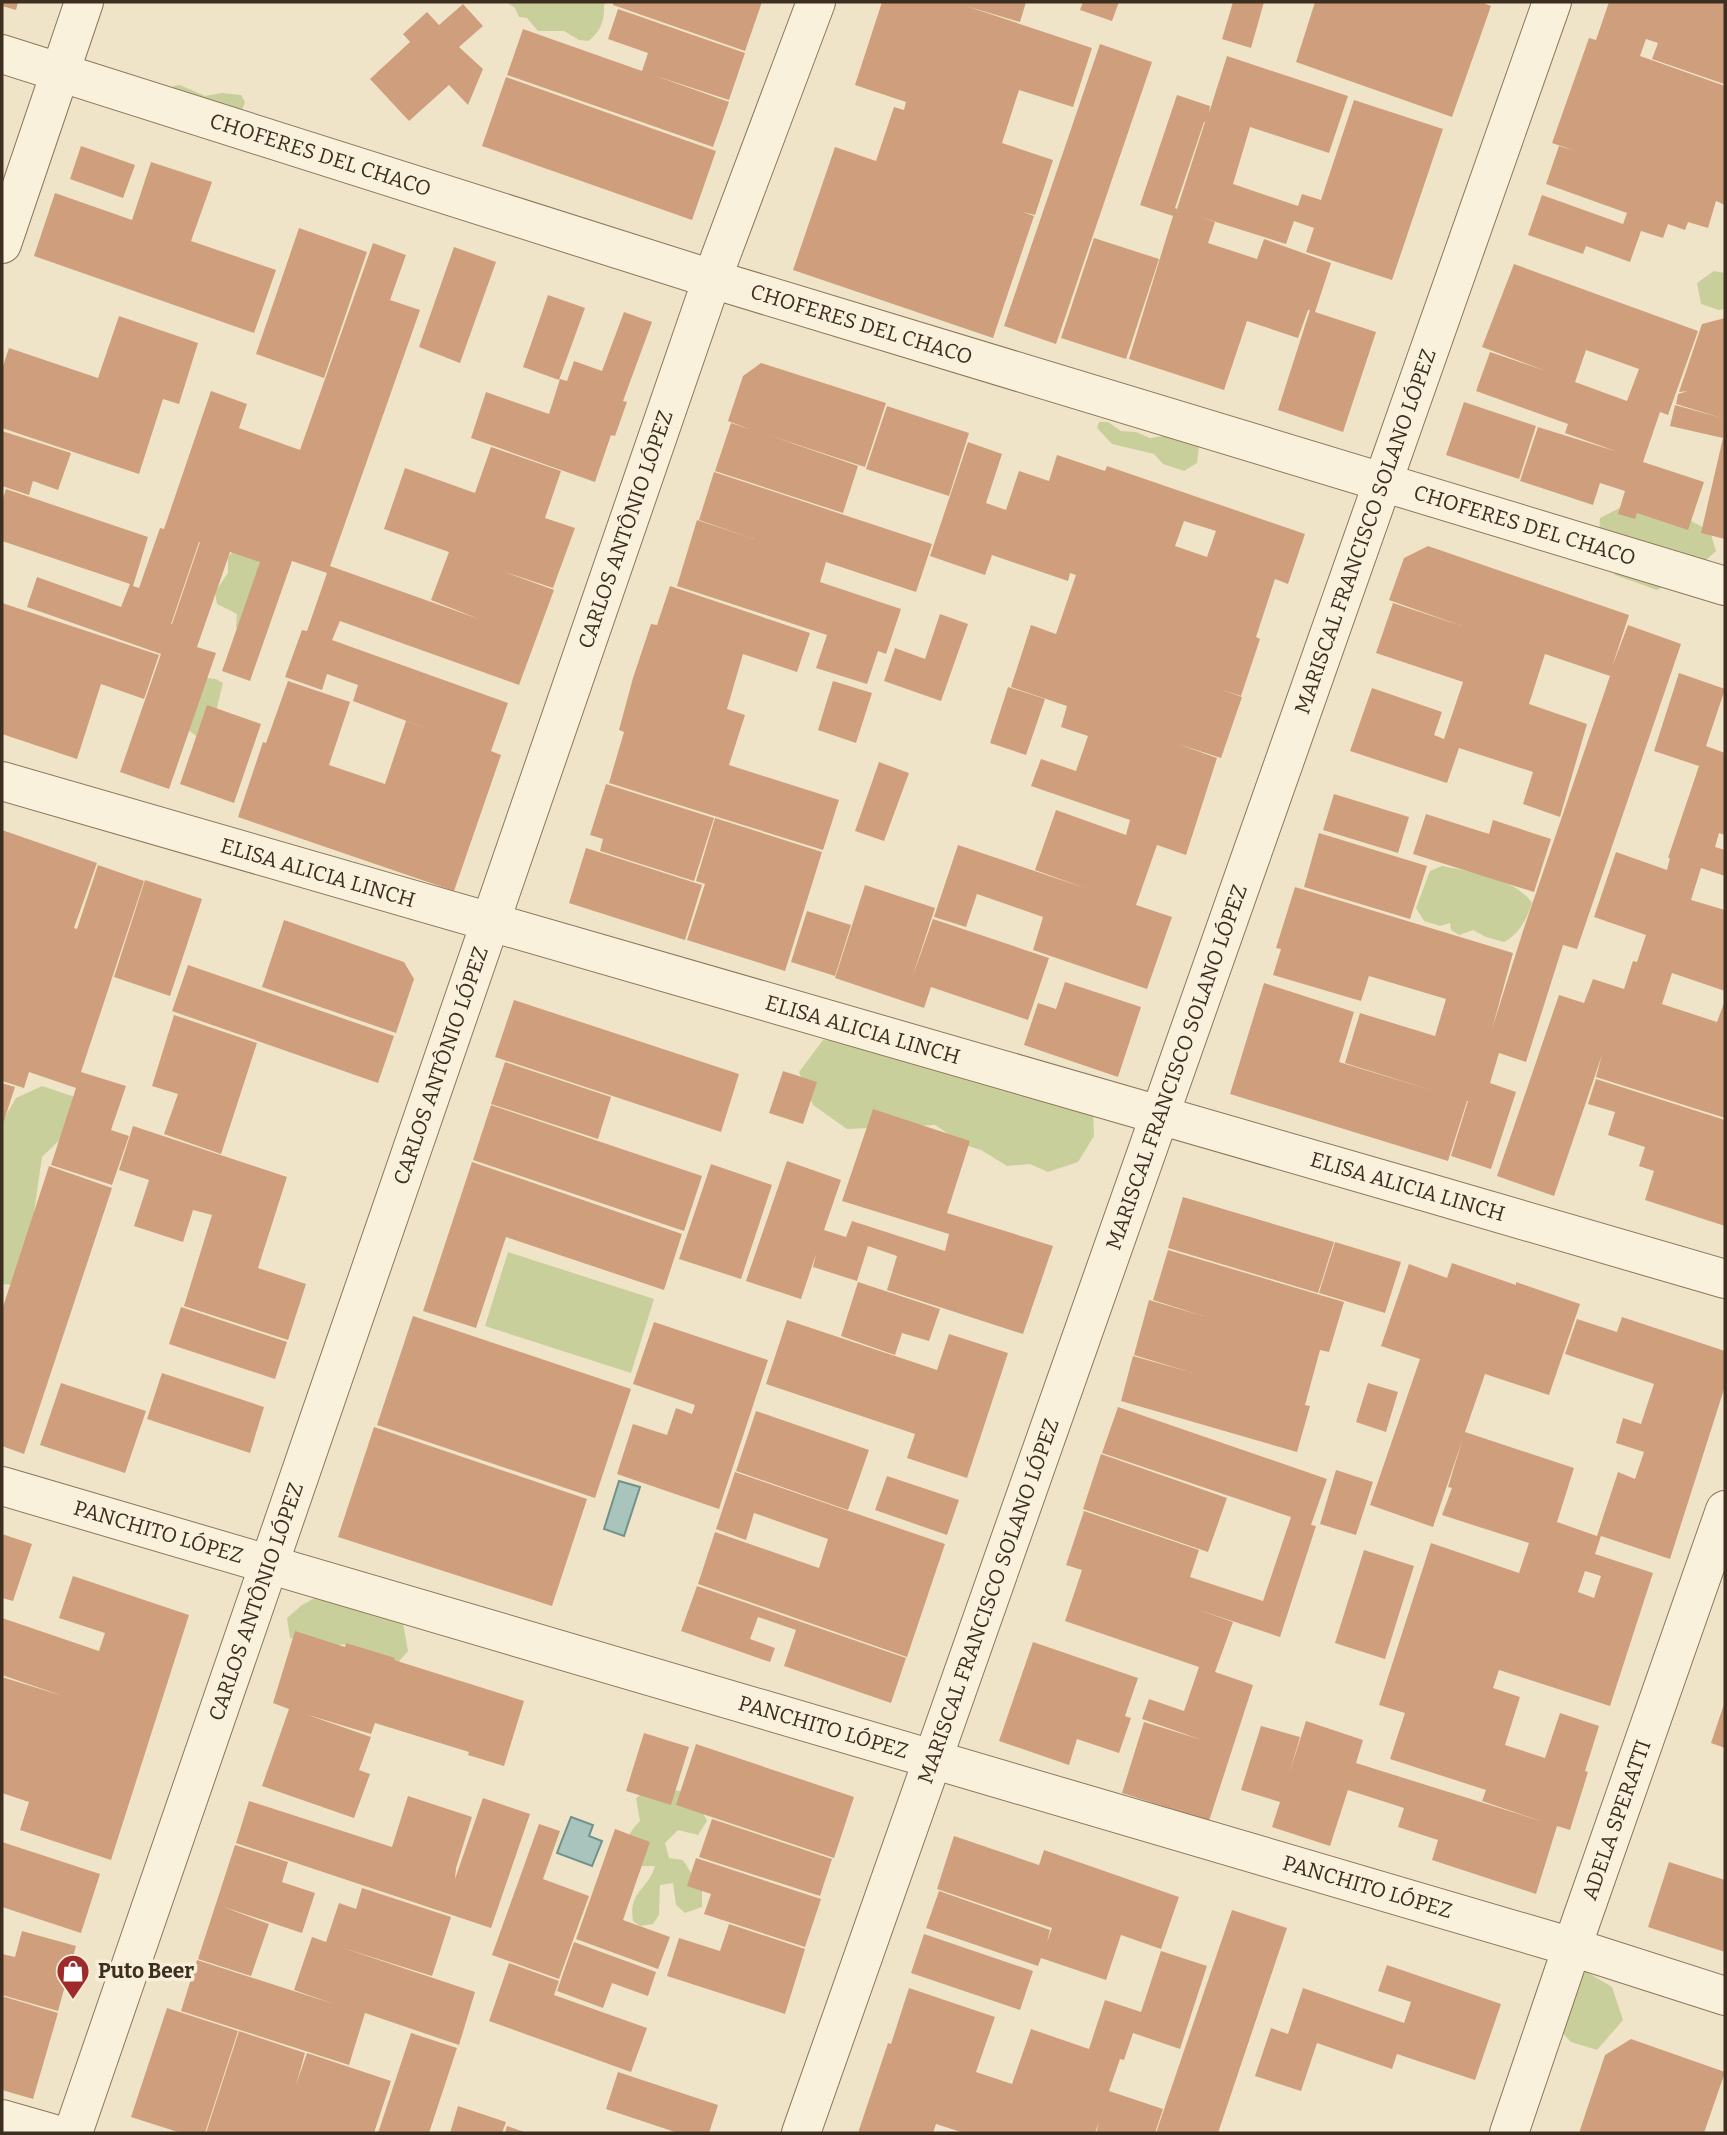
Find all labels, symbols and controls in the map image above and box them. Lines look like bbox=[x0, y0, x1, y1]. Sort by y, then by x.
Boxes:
street label: CHOFERES DEL CHACO bbox=[207, 108, 434, 202]
street label: CHOFERES DEL CHACO bbox=[747, 278, 976, 370]
street label: MARISCAL FRANCISCO SOLANO LÓPEZ bbox=[1289, 345, 1442, 718]
street label: CARLOS ANTÔNIO LÓPEZ bbox=[573, 407, 679, 652]
street label: CHOFERES DEL CHACO bbox=[1411, 479, 1639, 571]
street label: ELISA ALICIA LINCH bbox=[218, 832, 418, 913]
street label: MARISCAL FRANCISCO SOLANO LÓPEZ bbox=[1100, 881, 1253, 1253]
street label: CARLOS ANTÔNIO LÓPEZ bbox=[388, 943, 494, 1188]
street label: ELISA ALICIA LINCH bbox=[762, 990, 963, 1070]
street label: ELISA ALICIA LINCH bbox=[1307, 1146, 1508, 1227]
street label: MARISCAL FRANCISCO SOLANO LÓPEZ bbox=[912, 1415, 1065, 1787]
street label: CARLOS ANTÔNIO LÓPEZ bbox=[203, 1479, 309, 1724]
street label: PANCHITO LÓPEZ bbox=[71, 1495, 246, 1569]
street label: PANCHITO LÓPEZ bbox=[735, 1690, 911, 1764]
street label: ADELA SPERATTI bbox=[1576, 1736, 1657, 1904]
street label: PANCHITO LÓPEZ bbox=[1279, 1850, 1455, 1924]
shop icon: Puto Beer bbox=[54, 1952, 92, 2001]
place label: Puto Beer bbox=[98, 1958, 194, 1984]

